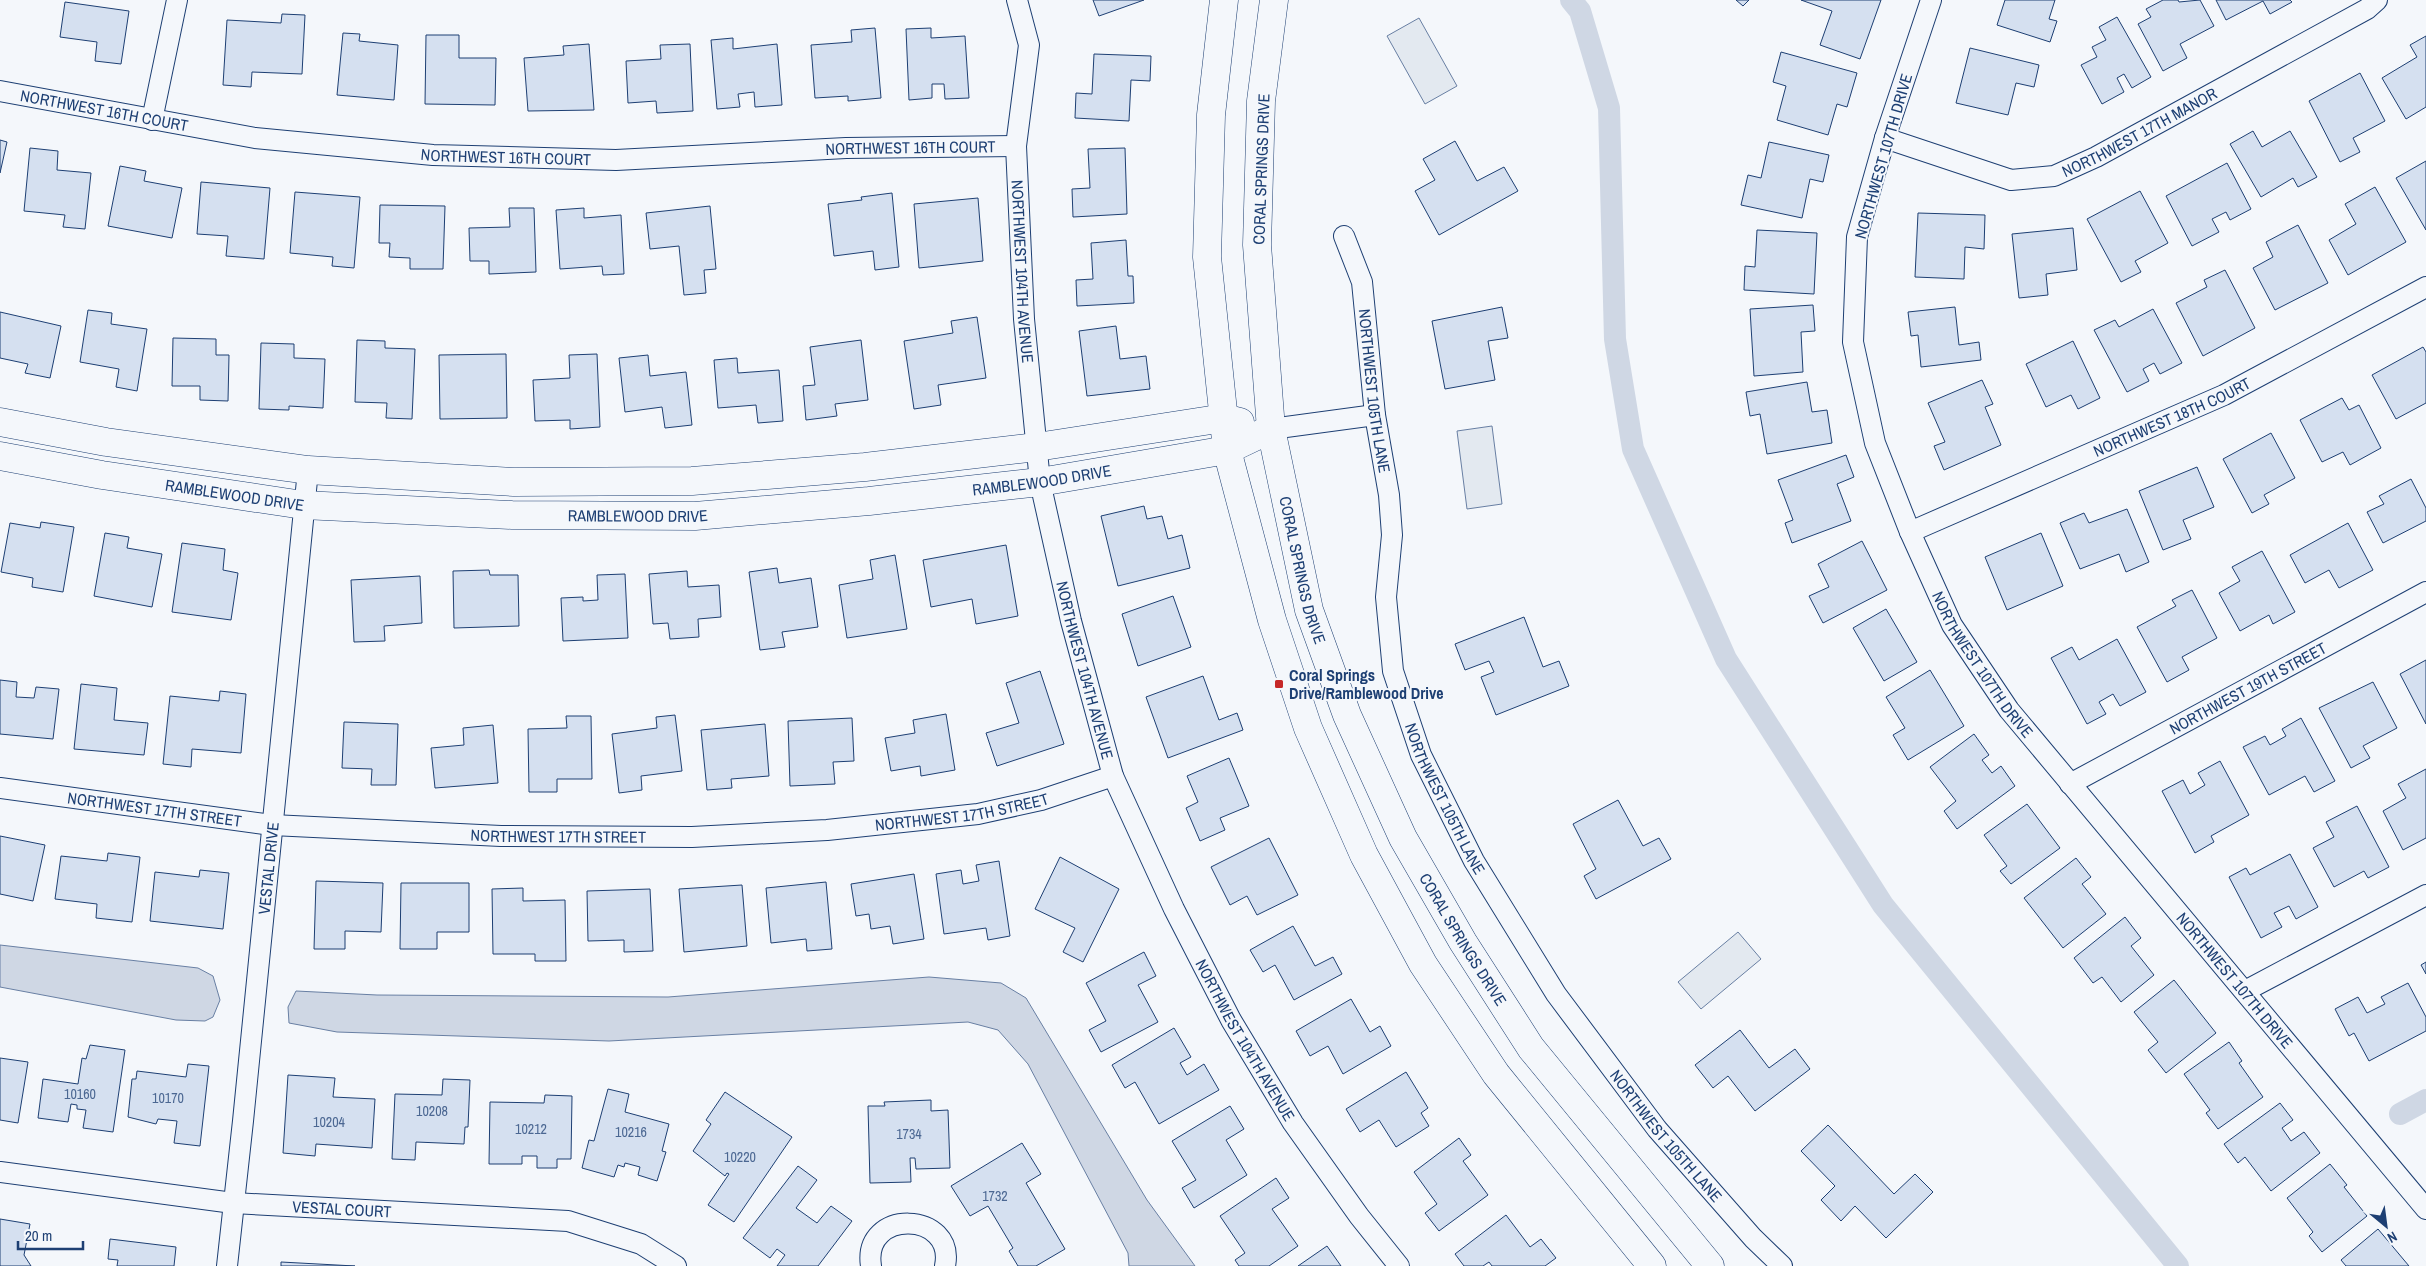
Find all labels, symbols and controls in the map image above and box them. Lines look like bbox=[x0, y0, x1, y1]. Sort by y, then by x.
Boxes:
street label: NORTHWEST 107TH DRIVE bbox=[1849, 71, 1917, 241]
street label: NORTHWEST 17TH MANOR bbox=[2058, 82, 2221, 182]
street label: NORTHWEST 16TH COURT bbox=[19, 84, 190, 136]
street label: CORAL SPRINGS DRIVE bbox=[1247, 93, 1275, 245]
street label: NORTHWEST 16TH COURT bbox=[825, 135, 996, 160]
street label: NORTHWEST 16TH COURT bbox=[420, 143, 591, 170]
street label: NORTHWEST 104TH AVENUE bbox=[1007, 179, 1039, 364]
street label: NORTHWEST 105TH LANE bbox=[1354, 308, 1396, 475]
street label: NORTHWEST 18TH COURT bbox=[2090, 372, 2254, 462]
street label: RAMBLEWOOD DRIVE bbox=[971, 459, 1113, 500]
street label: RAMBLEWOOD DRIVE bbox=[164, 474, 306, 516]
street label: CORAL SPRINGS DRIVE bbox=[1274, 494, 1331, 647]
street label: RAMBLEWOOD DRIVE bbox=[568, 504, 709, 527]
street label: NORTHWEST 104TH AVENUE bbox=[1051, 579, 1119, 762]
street label: NORTHWEST 107TH DRIVE bbox=[1927, 588, 2038, 742]
street label: NORTHWEST 19TH STREET bbox=[2165, 637, 2330, 739]
place label: Coral Springs Drive/Ramblewood Drive bbox=[1289, 664, 1444, 704]
marker: Coral Springs Drive/Ramblewood Drive bbox=[1273, 678, 1285, 690]
street label: NORTHWEST 105TH LANE bbox=[1400, 720, 1490, 878]
street label: NORTHWEST 17TH STREET bbox=[66, 786, 243, 832]
street label: NORTHWEST 17TH STREET bbox=[874, 787, 1051, 836]
street label: VESTAL DRIVE bbox=[253, 821, 284, 915]
street label: NORTHWEST 17TH STREET bbox=[470, 824, 646, 848]
street label: CORAL SPRINGS DRIVE bbox=[1415, 869, 1512, 1010]
street label: NORTHWEST 107TH DRIVE bbox=[2172, 908, 2298, 1053]
street label: NORTHWEST 104TH AVENUE bbox=[1191, 955, 1300, 1125]
street label: NORTHWEST 105TH LANE bbox=[1605, 1065, 1727, 1207]
house number: 10160 bbox=[64, 1085, 96, 1103]
house number: 10170 bbox=[152, 1089, 184, 1107]
house number: 10208 bbox=[416, 1102, 448, 1120]
house number: 10204 bbox=[313, 1113, 346, 1131]
house number: 10212 bbox=[515, 1120, 547, 1138]
house number: 10216 bbox=[615, 1123, 647, 1141]
house number: 1734 bbox=[896, 1125, 922, 1143]
house number: 10220 bbox=[724, 1148, 756, 1166]
house number: 1732 bbox=[982, 1187, 1008, 1205]
street label: VESTAL COURT bbox=[292, 1195, 392, 1222]
north arrow bbox=[2361, 1201, 2411, 1251]
scale bar bbox=[18, 1218, 82, 1250]
text: 20 m bbox=[25, 1225, 52, 1246]
text: N bbox=[2384, 1227, 2400, 1247]

